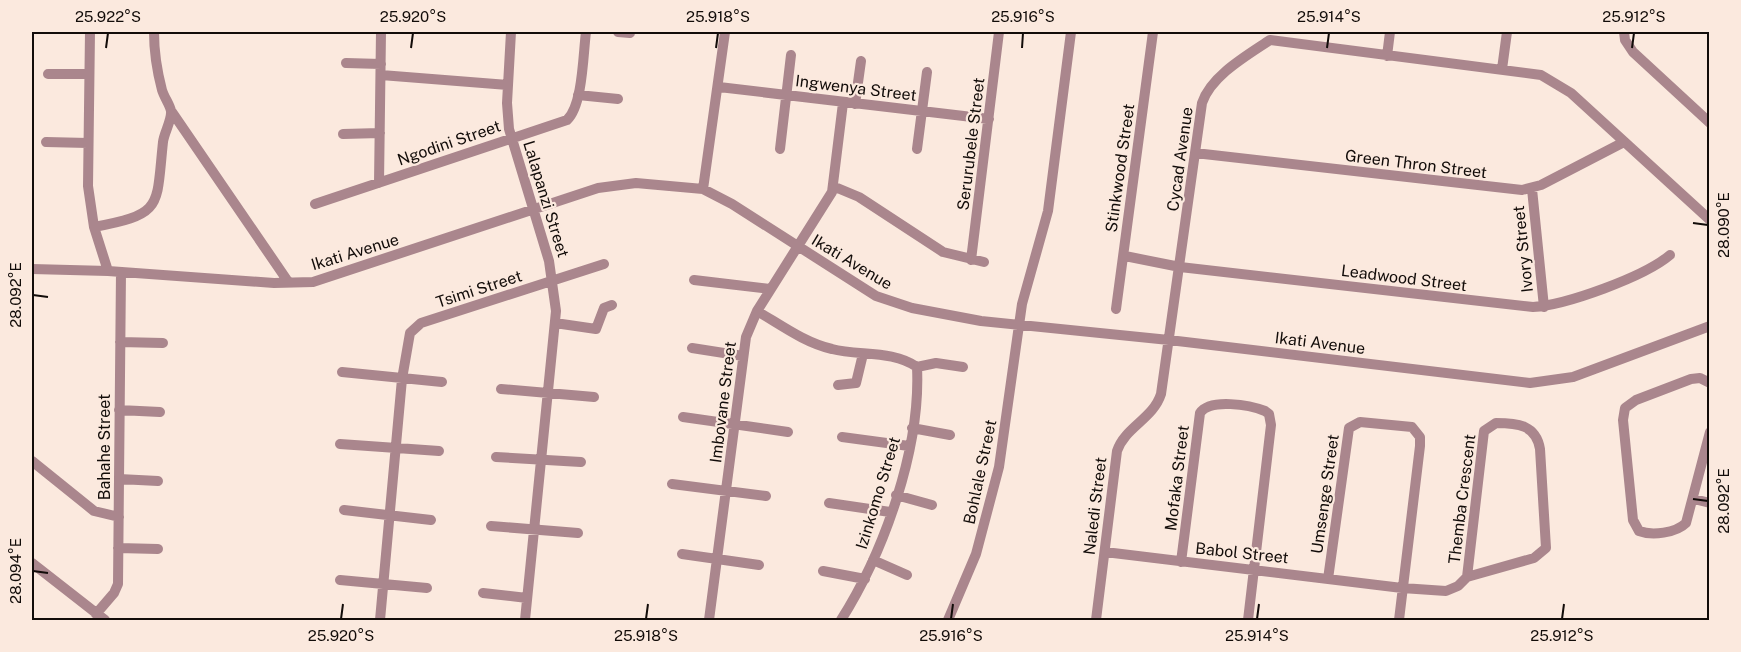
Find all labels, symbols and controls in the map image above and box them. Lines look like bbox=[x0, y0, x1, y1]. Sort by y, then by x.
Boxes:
text: 25.922°S bbox=[75, 8, 141, 25]
text: 25.920°S bbox=[380, 8, 446, 25]
text: 25.918°S bbox=[686, 8, 750, 25]
text: 25.916°S bbox=[991, 8, 1055, 25]
text: 25.914°S bbox=[1297, 8, 1361, 25]
text: 25.912°S bbox=[1602, 8, 1666, 25]
street label: Ingwenya Street bbox=[794, 71, 918, 105]
street label: Serurubele Street bbox=[953, 76, 989, 212]
street label: Stinkwood Street bbox=[1102, 102, 1138, 234]
street label: Cycad Avenue bbox=[1163, 106, 1197, 212]
street label: Ngodini Street bbox=[395, 116, 503, 170]
street label: Lalapanzi Street bbox=[519, 138, 573, 260]
street label: Green Thron Street bbox=[1344, 146, 1488, 182]
text: 28.090°E bbox=[1715, 192, 1732, 258]
street label: Ivory Street bbox=[1509, 205, 1537, 293]
street label: Ikati Avenue bbox=[309, 230, 401, 274]
street label: Ikati Avenue bbox=[808, 230, 896, 294]
street label: Leadwood Street bbox=[1340, 261, 1468, 295]
text: 28.092°E bbox=[7, 262, 24, 328]
street label: Tsimi Street bbox=[434, 266, 524, 312]
street label: Ikati Avenue bbox=[1274, 328, 1366, 358]
street label: Imbovane Street bbox=[706, 340, 740, 464]
street label: Bahahe Street bbox=[95, 394, 114, 500]
street label: Bohlale Street bbox=[960, 418, 1000, 526]
street label: Mofaka Street bbox=[1161, 424, 1193, 532]
street label: Umsenge Street bbox=[1307, 433, 1343, 555]
street label: Themba Crescent bbox=[1445, 433, 1479, 565]
street label: Izinkomo Street bbox=[852, 434, 904, 552]
street label: Naledi Street bbox=[1080, 456, 1110, 556]
text: 28.092°E bbox=[1715, 468, 1732, 534]
text: 28.094°E bbox=[7, 538, 24, 604]
street label: Babol Street bbox=[1194, 539, 1290, 567]
text: 25.920°S bbox=[308, 627, 374, 644]
text: 25.918°S bbox=[614, 627, 678, 644]
text: 25.916°S bbox=[919, 627, 983, 644]
text: 25.914°S bbox=[1225, 627, 1289, 644]
text: 25.912°S bbox=[1530, 627, 1594, 644]

